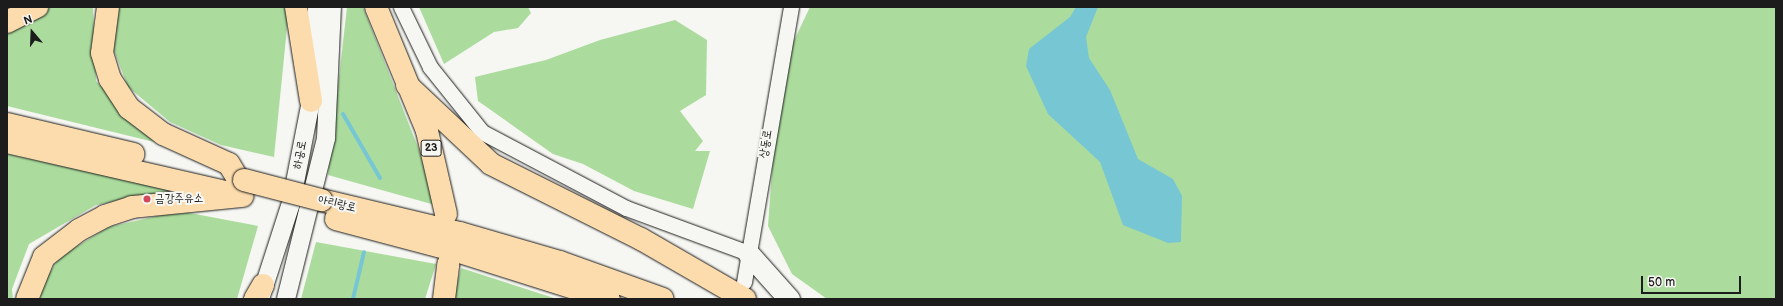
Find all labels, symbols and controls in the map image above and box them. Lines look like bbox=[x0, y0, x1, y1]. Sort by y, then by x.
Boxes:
north arrow bbox=[12, 12, 52, 52]
text: N bbox=[22, 13, 34, 28]
street label: 상동로 bbox=[757, 129, 775, 159]
street label: 하공로 bbox=[290, 139, 310, 171]
road number: 23 bbox=[420, 139, 442, 157]
place label: 금강주유소 bbox=[155, 192, 203, 206]
street label: 아리랑로 bbox=[317, 193, 357, 215]
marker: 금강주유소 bbox=[142, 194, 152, 204]
scale bar bbox=[1643, 268, 1743, 294]
text: 50 m bbox=[1648, 275, 1675, 290]

